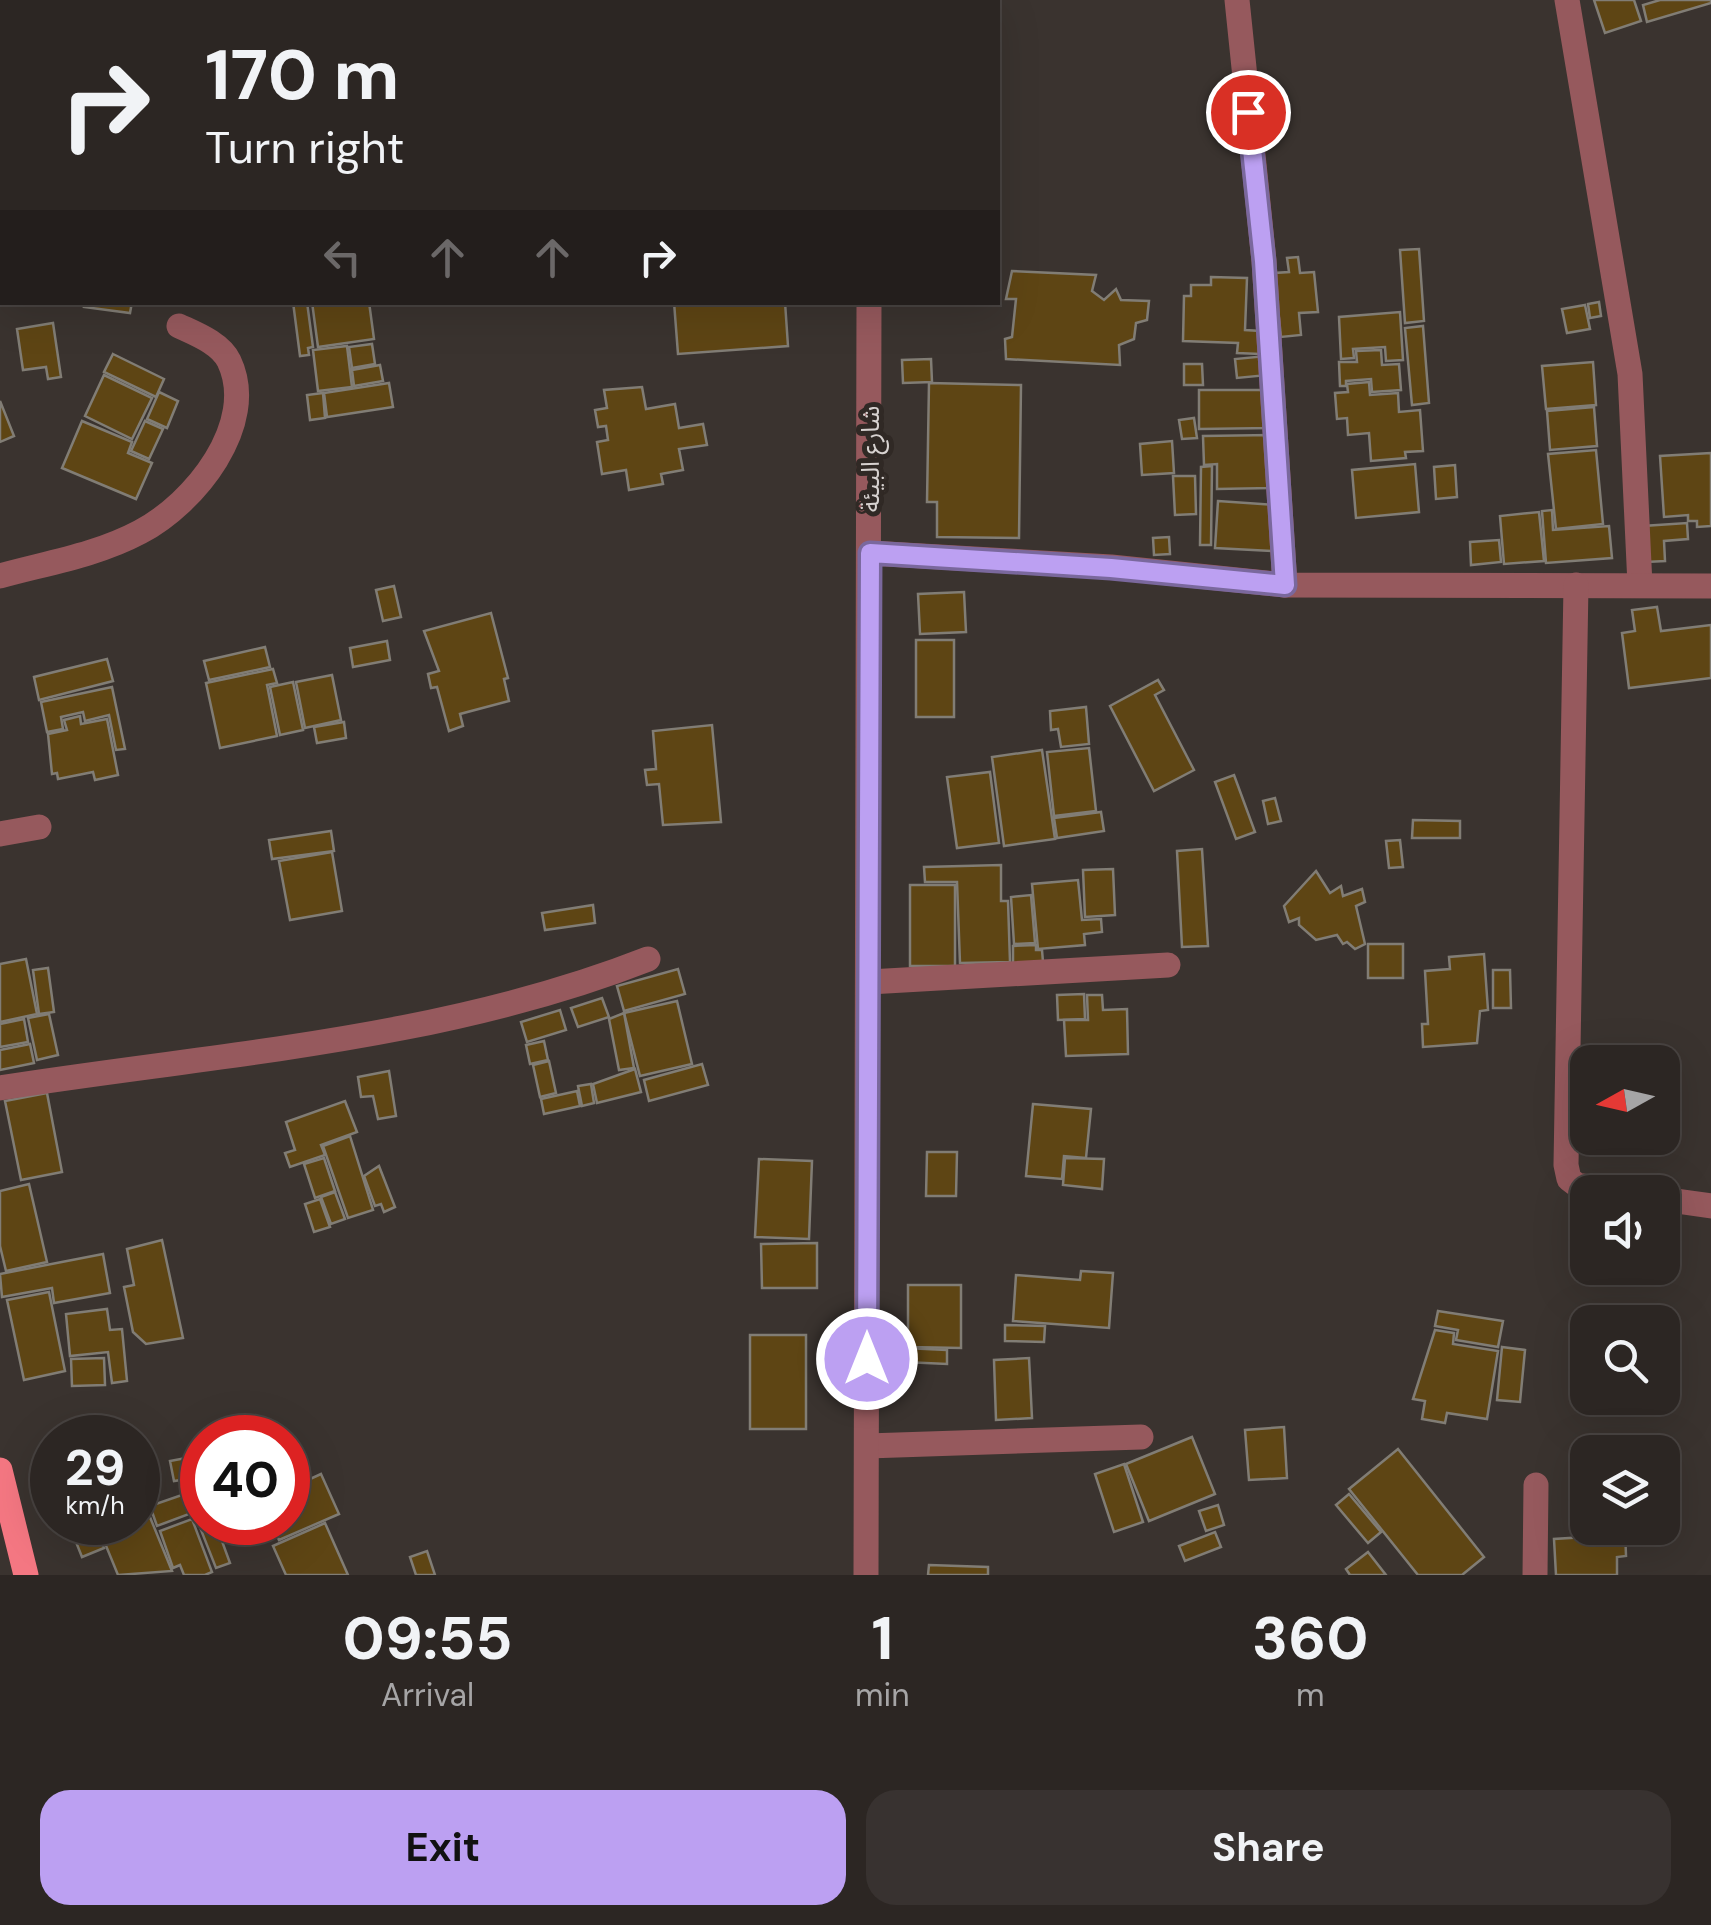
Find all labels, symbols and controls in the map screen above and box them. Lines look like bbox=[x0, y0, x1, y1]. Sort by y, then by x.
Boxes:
text: 170 m bbox=[205, 30, 399, 121]
icon: right bbox=[40, 40, 170, 170]
pin bbox=[1206, 70, 1291, 155]
icon: arrive bbox=[1221, 85, 1276, 140]
text: Turn right bbox=[205, 118, 404, 177]
icon: left bbox=[315, 230, 370, 285]
icon: ahead bbox=[420, 230, 475, 285]
icon: ahead bbox=[525, 230, 580, 285]
icon: right bbox=[630, 230, 685, 285]
street label: شارع البيئة bbox=[854, 406, 889, 512]
north arrow bbox=[1570, 1045, 1680, 1155]
map controls bbox=[1570, 1045, 1680, 1545]
button: sound bbox=[1570, 1175, 1680, 1285]
button: search bbox=[1570, 1305, 1680, 1415]
position arrow bbox=[815, 1307, 919, 1411]
speed limit sign: 40 bbox=[180, 1415, 310, 1545]
text: 29 bbox=[65, 1435, 125, 1501]
button: layers bbox=[1570, 1435, 1680, 1545]
text: km/h bbox=[65, 1489, 125, 1522]
text: 09:55 bbox=[342, 1599, 513, 1678]
text: 1 bbox=[871, 1599, 893, 1678]
text: 360 bbox=[1252, 1599, 1369, 1678]
text: Arrival bbox=[381, 1674, 474, 1716]
text: min bbox=[855, 1674, 910, 1716]
text: m bbox=[1296, 1674, 1325, 1716]
button: Exit bbox=[40, 1790, 846, 1905]
button: Share bbox=[866, 1790, 1671, 1905]

